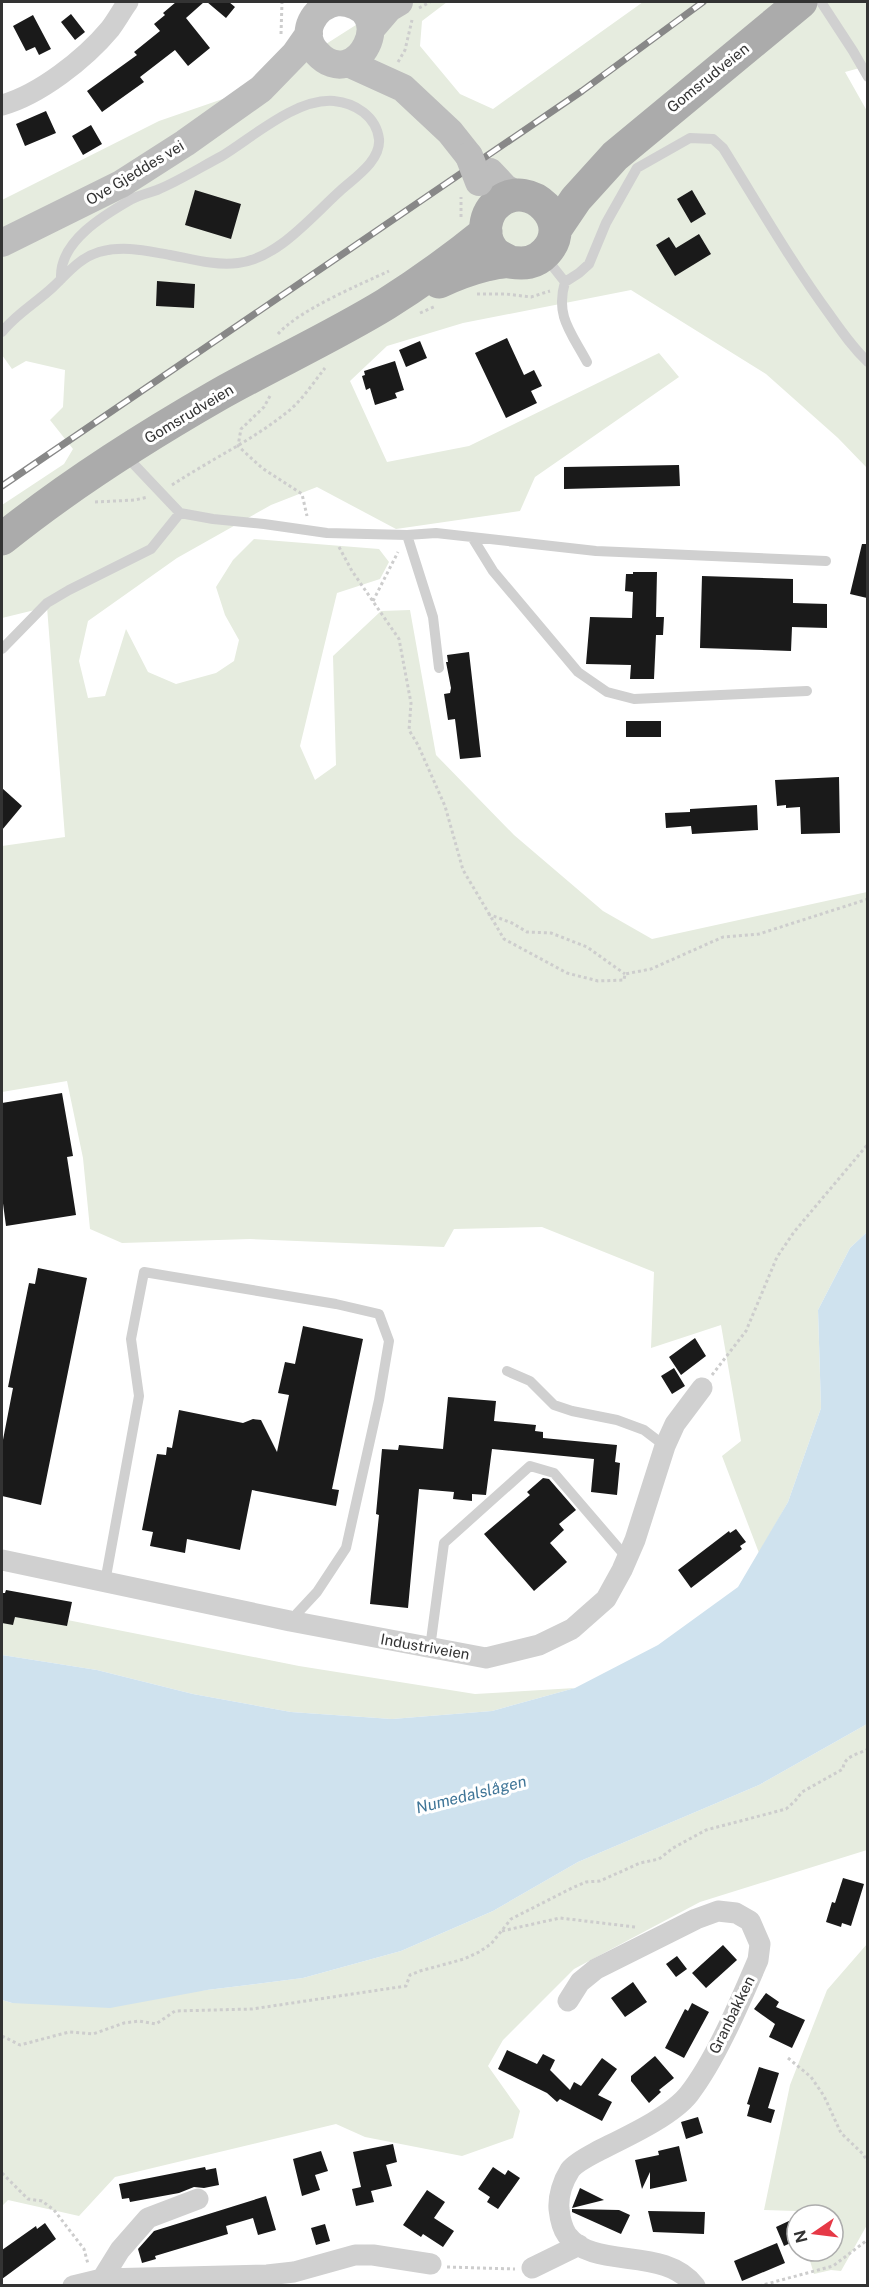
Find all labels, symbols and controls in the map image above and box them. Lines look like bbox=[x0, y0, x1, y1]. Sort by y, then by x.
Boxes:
street label: Gomsrudveien bbox=[663, 39, 752, 116]
street label: Ove Gjeddes vei bbox=[83, 137, 187, 208]
street label: Gomsrudveien bbox=[141, 380, 236, 447]
street label: Industriveien bbox=[379, 1630, 471, 1663]
water label: Numedalslågen bbox=[414, 1772, 528, 1817]
street label: Granbakken bbox=[705, 1973, 758, 2056]
north arrow bbox=[785, 2203, 845, 2263]
text: N bbox=[790, 2228, 812, 2245]

